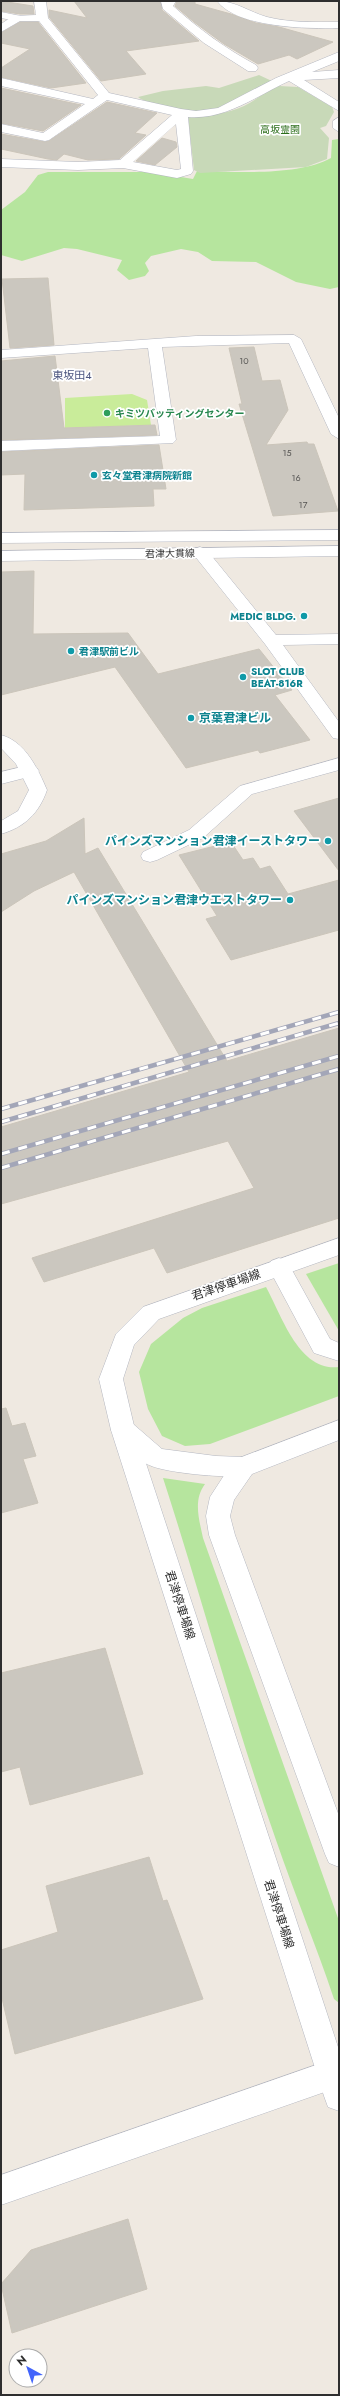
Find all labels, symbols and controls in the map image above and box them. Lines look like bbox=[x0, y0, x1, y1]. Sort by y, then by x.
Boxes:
park label: 高坂霊園 bbox=[260, 122, 300, 137]
house number: 10 bbox=[239, 354, 249, 367]
district label: 東坂田4 bbox=[52, 367, 92, 383]
place label: キミツバッティングセンター bbox=[115, 406, 244, 421]
marker: キミツバッティングセンター bbox=[102, 408, 112, 418]
house number: 15 bbox=[282, 446, 292, 459]
place label: 玄々堂君津病院新館 bbox=[102, 468, 192, 483]
marker: 玄々堂君津病院新館 bbox=[89, 470, 99, 480]
house number: 16 bbox=[291, 471, 301, 484]
house number: 17 bbox=[299, 498, 308, 511]
street label: 君津大貫線 bbox=[145, 546, 195, 561]
place label: MEDIC BLDG. bbox=[230, 609, 296, 624]
marker: MEDIC BLDG. bbox=[299, 611, 309, 621]
place label: 君津駅前ビル bbox=[79, 644, 139, 659]
marker: 君津駅前ビル bbox=[66, 646, 76, 656]
place label: SLOT CLUB BEAT-816R bbox=[251, 664, 305, 691]
marker: SLOT CLUB BEAT-816R bbox=[238, 672, 248, 682]
place label: 京葉君津ビル bbox=[199, 709, 271, 727]
marker: 京葉君津ビル bbox=[186, 713, 196, 723]
place label: パインズマンション君津イーストタワー bbox=[105, 832, 320, 850]
marker: パインズマンション君津イーストタワー bbox=[323, 836, 333, 846]
place label: パインズマンション君津ウエストタワー bbox=[66, 891, 282, 909]
marker: パインズマンション君津ウエストタワー bbox=[285, 895, 295, 905]
street label: 君津停車場線 bbox=[189, 1265, 263, 1305]
street label: 君津停車場線 bbox=[160, 1568, 200, 1642]
street label: 君津停車場線 bbox=[259, 1877, 299, 1951]
north arrow bbox=[8, 2348, 48, 2388]
text: N bbox=[13, 2351, 30, 2369]

